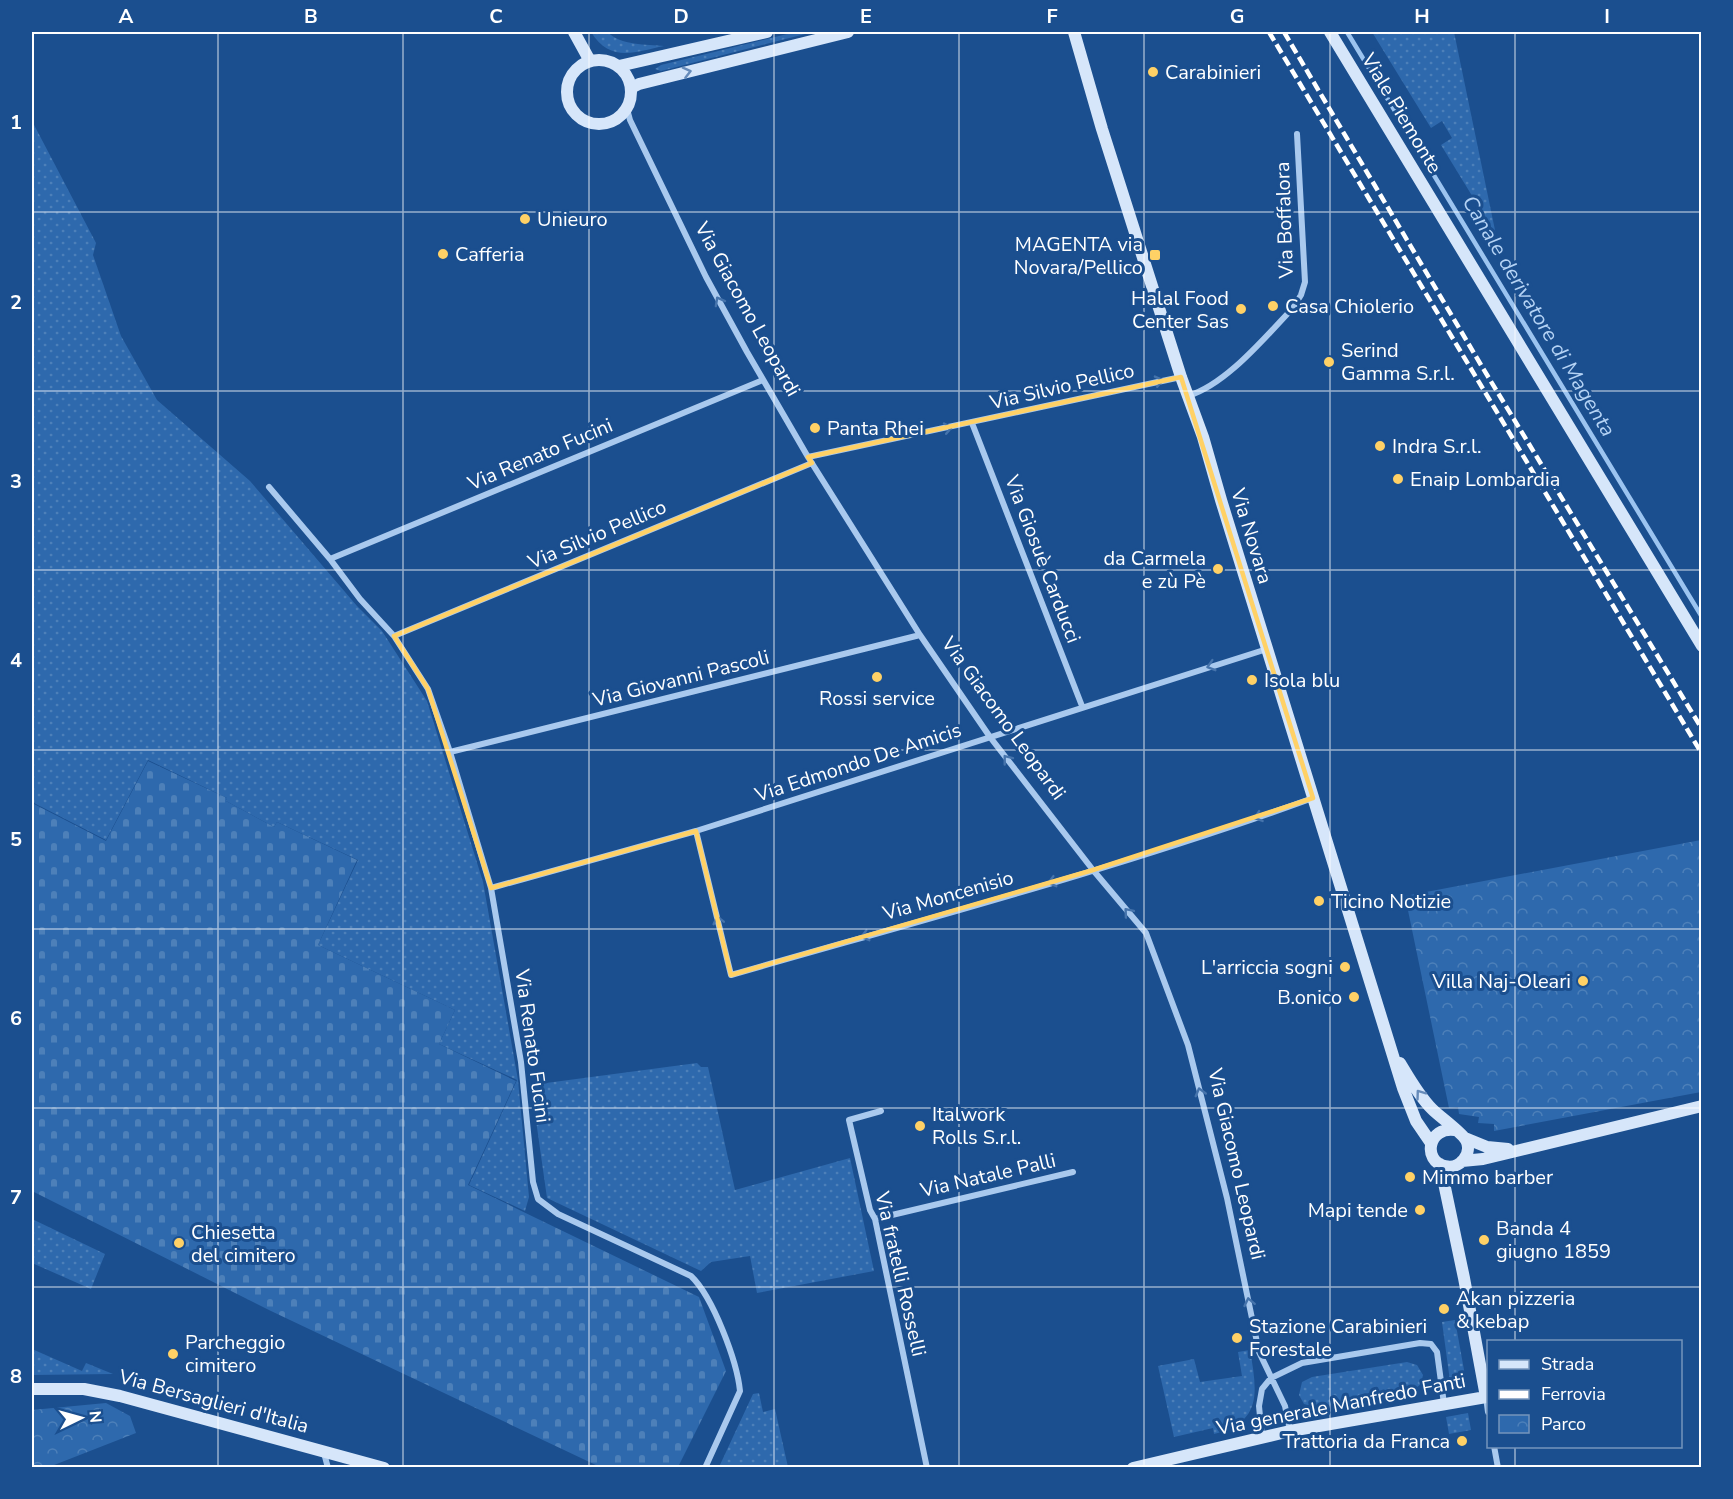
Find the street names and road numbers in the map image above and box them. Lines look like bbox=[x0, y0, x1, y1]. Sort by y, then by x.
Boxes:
street label: Viale Piemonte bbox=[1355, 47, 1448, 178]
street label: Via Boffalora bbox=[1269, 161, 1300, 280]
street label: Via Giacomo Leopardi bbox=[688, 216, 807, 401]
street label: Via Silvio Pellico bbox=[986, 357, 1137, 416]
street label: Via Renato Fucini bbox=[463, 412, 617, 498]
street label: Via Giosuè Carducci bbox=[998, 470, 1087, 647]
street label: Via Novara bbox=[1224, 484, 1279, 587]
street label: Via Silvio Pellico bbox=[523, 493, 670, 576]
street label: Via Giacomo Leopardi bbox=[935, 630, 1072, 805]
street label: Via Giovanni Pascoli bbox=[589, 644, 772, 714]
street label: Via Edmondo De Amicis bbox=[751, 716, 965, 809]
street label: Via Moncenisio bbox=[879, 864, 1017, 927]
street label: Via Renato Fucini bbox=[508, 966, 557, 1125]
street label: Via Giacomo Leopardi bbox=[1201, 1065, 1272, 1262]
street label: Via Natale Palli bbox=[917, 1147, 1058, 1204]
street label: Via fratelli Rosselli bbox=[868, 1188, 933, 1359]
street label: Via Bersaglieri d'Italia bbox=[115, 1363, 312, 1440]
street label: Via generale Manfredo Fanti bbox=[1213, 1367, 1468, 1442]

